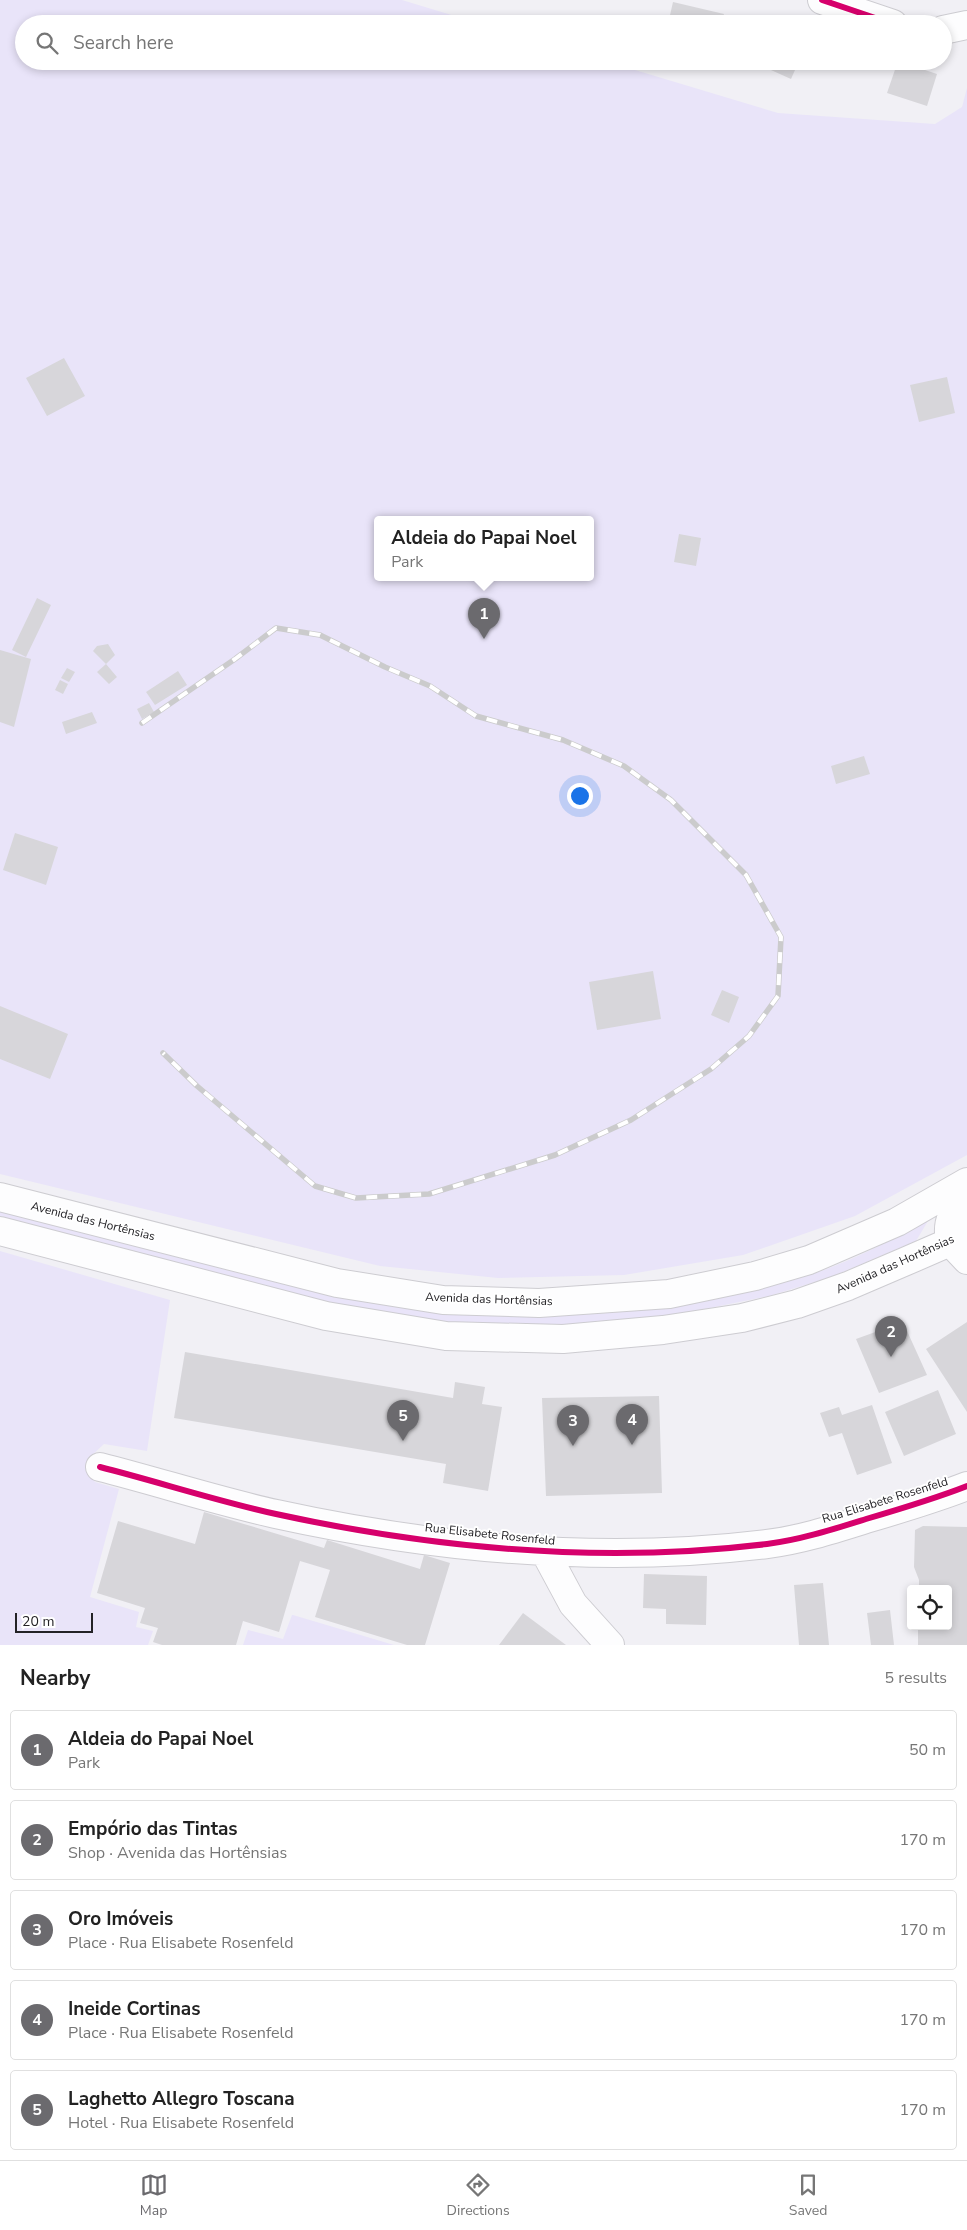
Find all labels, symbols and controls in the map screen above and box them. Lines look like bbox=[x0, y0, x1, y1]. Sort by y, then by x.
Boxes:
search box bbox=[15, 15, 952, 70]
icon: search bbox=[33, 29, 61, 57]
text: Search here bbox=[73, 30, 174, 56]
popup bbox=[374, 516, 594, 581]
text: Aldeia do Papai Noel bbox=[391, 525, 577, 551]
text: Park bbox=[391, 551, 423, 573]
pin: 1 bbox=[468, 598, 500, 639]
your location bbox=[567, 783, 593, 809]
street label: Avenida das Hortênsias bbox=[29, 1198, 157, 1244]
street label: Avenida das Hortênsias bbox=[833, 1231, 957, 1297]
street label: Avenida das Hortênsias bbox=[425, 1289, 553, 1309]
pin: 2 bbox=[875, 1316, 907, 1357]
pin: 5 bbox=[387, 1400, 419, 1441]
pin: 4 bbox=[616, 1404, 648, 1445]
pin: 3 bbox=[557, 1405, 589, 1446]
street label: Rua Elisabete Rosenfeld bbox=[820, 1473, 950, 1527]
street label: Rua Elisabete Rosenfeld bbox=[424, 1519, 556, 1549]
map controls bbox=[907, 1585, 952, 1630]
button: locate bbox=[907, 1585, 952, 1630]
scale bar bbox=[15, 1610, 92, 1633]
text: 20 m bbox=[22, 1612, 54, 1631]
text: Nearby bbox=[20, 1664, 90, 1692]
text: 5 results bbox=[885, 1667, 947, 1689]
text: Aldeia do Papai Noel bbox=[68, 1726, 253, 1752]
text: 1 bbox=[32, 1739, 42, 1761]
text: 50 m bbox=[909, 1739, 946, 1761]
text: Park bbox=[68, 1752, 100, 1774]
text: Empório das Tintas bbox=[68, 1816, 238, 1842]
text: 2 bbox=[32, 1829, 42, 1851]
text: 170 m bbox=[899, 1829, 946, 1851]
text: Shop · Avenida das Hortênsias bbox=[68, 1842, 287, 1864]
text: Oro Imóveis bbox=[68, 1906, 173, 1932]
text: 3 bbox=[32, 1919, 42, 1941]
text: 170 m bbox=[899, 1919, 946, 1941]
text: Place · Rua Elisabete Rosenfeld bbox=[68, 1932, 294, 1954]
text: Ineide Cortinas bbox=[68, 1996, 201, 2022]
text: 4 bbox=[32, 2009, 42, 2031]
text: 170 m bbox=[899, 2009, 946, 2031]
text: Place · Rua Elisabete Rosenfeld bbox=[68, 2022, 294, 2044]
text: Laghetto Allegro Toscana bbox=[68, 2086, 295, 2112]
text: 5 bbox=[32, 2099, 42, 2121]
text: 170 m bbox=[899, 2099, 946, 2121]
text: Hotel · Rua Elisabete Rosenfeld bbox=[68, 2112, 294, 2134]
tab: Map bbox=[140, 2171, 168, 2220]
tab: Directions bbox=[447, 2171, 510, 2220]
tab: Saved bbox=[789, 2171, 827, 2220]

